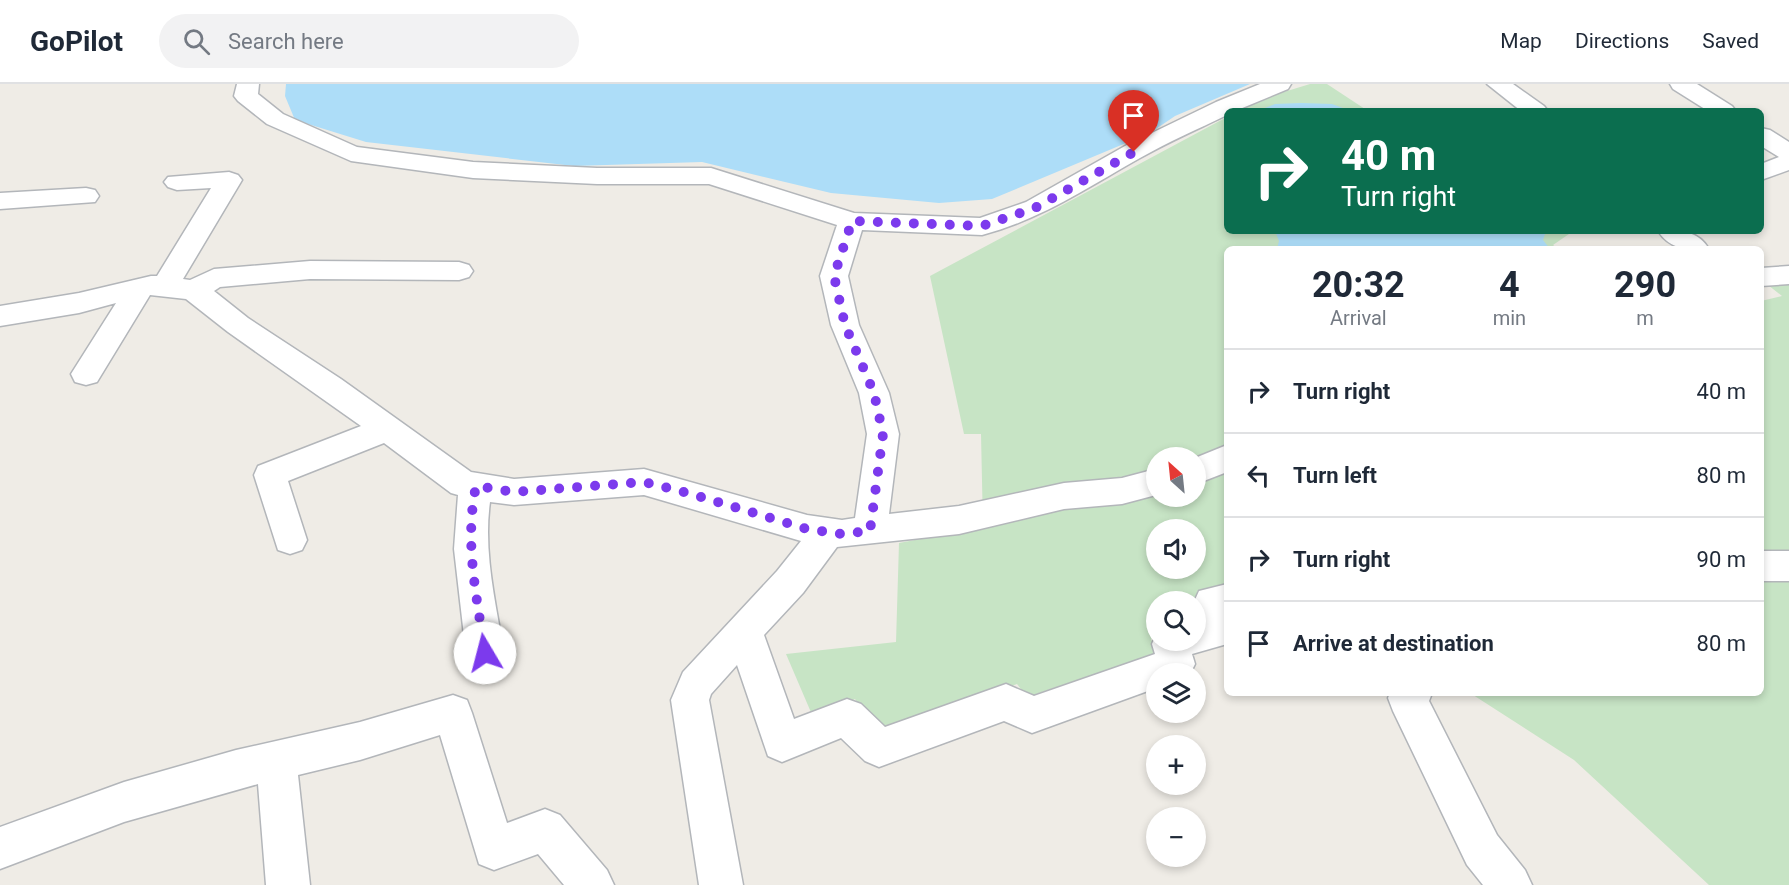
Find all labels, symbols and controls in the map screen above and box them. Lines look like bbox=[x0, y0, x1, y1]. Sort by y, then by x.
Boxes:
search box bbox=[159, 14, 579, 68]
text: GoPilot bbox=[30, 25, 123, 58]
icon: search bbox=[180, 25, 213, 58]
text: Search here bbox=[228, 29, 344, 54]
text: Map bbox=[1500, 29, 1542, 53]
text: Directions bbox=[1575, 29, 1669, 53]
text: Saved bbox=[1702, 29, 1759, 53]
pin bbox=[1108, 90, 1159, 152]
icon: arrive bbox=[1117, 99, 1150, 132]
text: 40 m bbox=[1341, 131, 1436, 180]
icon: right bbox=[1242, 132, 1320, 210]
text: Turn right bbox=[1341, 181, 1456, 213]
text: 20:32 bbox=[1312, 264, 1405, 306]
text: 4 bbox=[1499, 264, 1520, 306]
text: 290 bbox=[1614, 264, 1676, 306]
text: Arrival bbox=[1330, 306, 1387, 330]
text: min bbox=[1493, 306, 1526, 330]
text: m bbox=[1636, 306, 1654, 330]
icon: right bbox=[1242, 375, 1275, 408]
text: Turn right bbox=[1293, 379, 1390, 404]
text: 40 m bbox=[1697, 379, 1746, 404]
north arrow bbox=[1146, 447, 1206, 507]
map controls bbox=[1146, 447, 1206, 867]
icon: left bbox=[1242, 459, 1275, 492]
text: Turn left bbox=[1293, 463, 1377, 488]
text: 80 m bbox=[1697, 463, 1746, 488]
button: sound bbox=[1146, 519, 1206, 579]
icon: right bbox=[1242, 543, 1275, 576]
text: Turn right bbox=[1293, 547, 1390, 572]
text: 90 m bbox=[1697, 547, 1746, 572]
button: search bbox=[1146, 591, 1206, 651]
position arrow bbox=[453, 621, 517, 685]
icon: arrive bbox=[1242, 627, 1275, 660]
text: Arrive at destination bbox=[1293, 631, 1494, 656]
text: 80 m bbox=[1697, 631, 1746, 656]
button: layers bbox=[1146, 663, 1206, 723]
button: + bbox=[1146, 735, 1206, 795]
button: − bbox=[1146, 807, 1206, 867]

